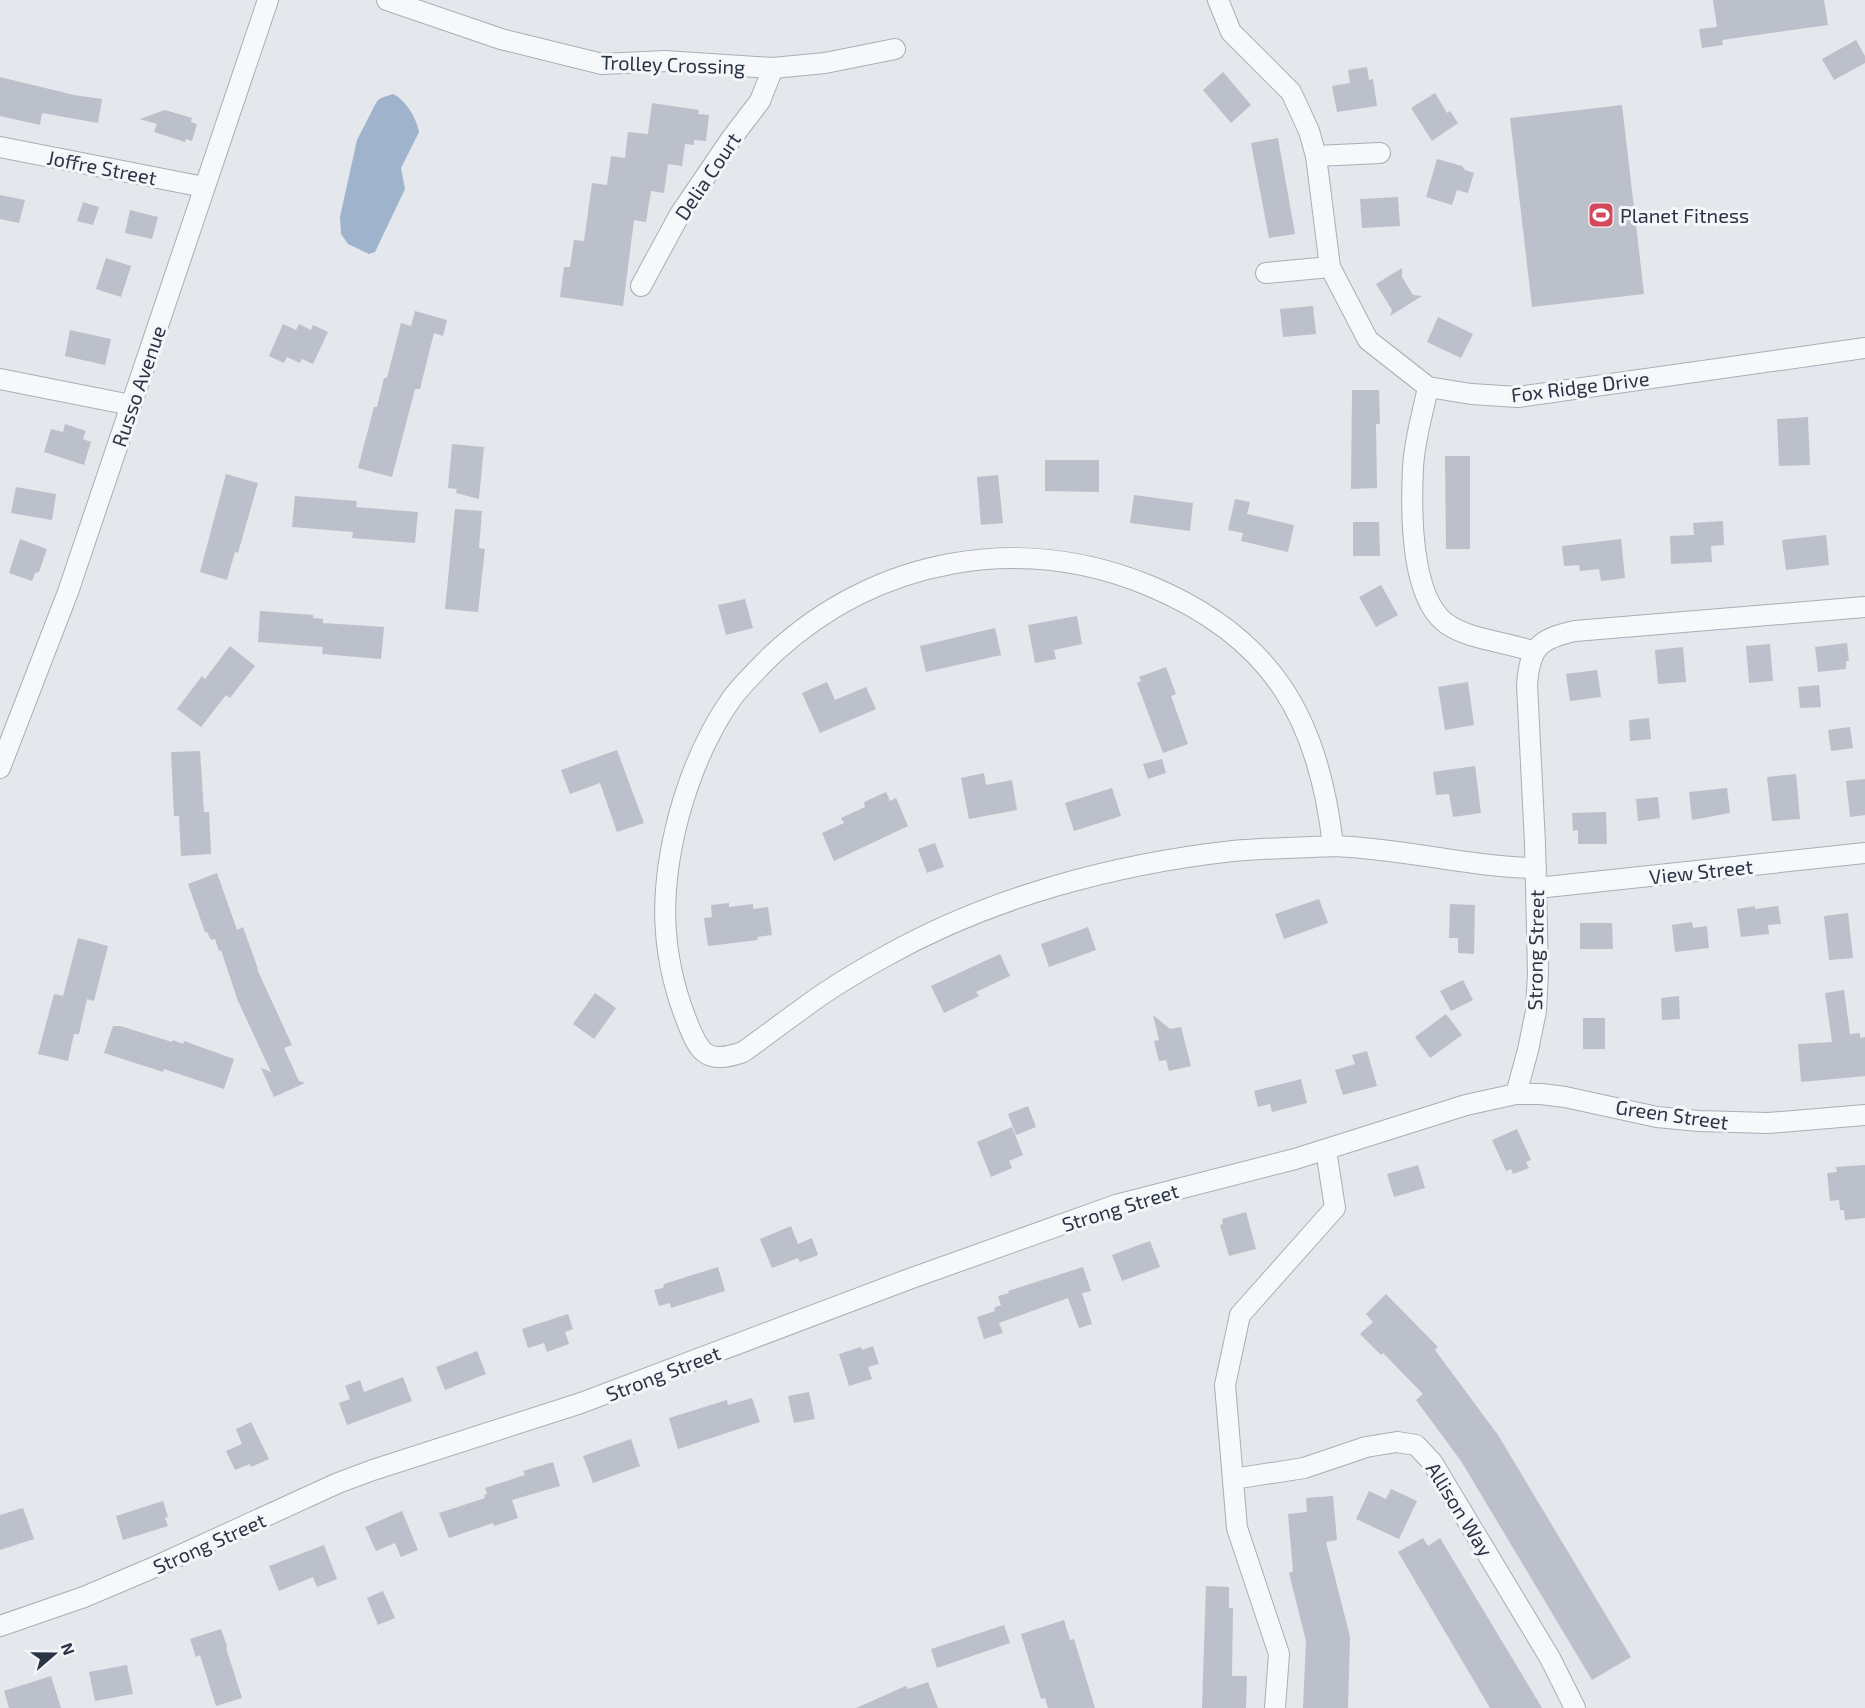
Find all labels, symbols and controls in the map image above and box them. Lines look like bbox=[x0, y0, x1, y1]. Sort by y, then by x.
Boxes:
street label: Trolley Crossing bbox=[600, 49, 746, 79]
street label: Delia Court bbox=[669, 127, 745, 224]
street label: Joffre Street bbox=[45, 145, 159, 189]
sports icon: Planet Fitness bbox=[1586, 200, 1616, 230]
place label: Planet Fitness bbox=[1620, 203, 1749, 227]
street label: Russo Avenue bbox=[106, 322, 170, 450]
street label: Fox Ridge Drive bbox=[1509, 366, 1651, 406]
street label: View Street bbox=[1648, 854, 1754, 888]
street label: Strong Street bbox=[1522, 889, 1548, 1011]
street label: Green Street bbox=[1614, 1094, 1730, 1134]
street label: Strong Street bbox=[1059, 1178, 1182, 1236]
street label: Strong Street bbox=[602, 1340, 724, 1406]
street label: Allison Way bbox=[1421, 1457, 1499, 1561]
street label: Strong Street bbox=[149, 1507, 269, 1579]
north arrow bbox=[24, 1624, 84, 1684]
text: N bbox=[58, 1640, 79, 1657]

